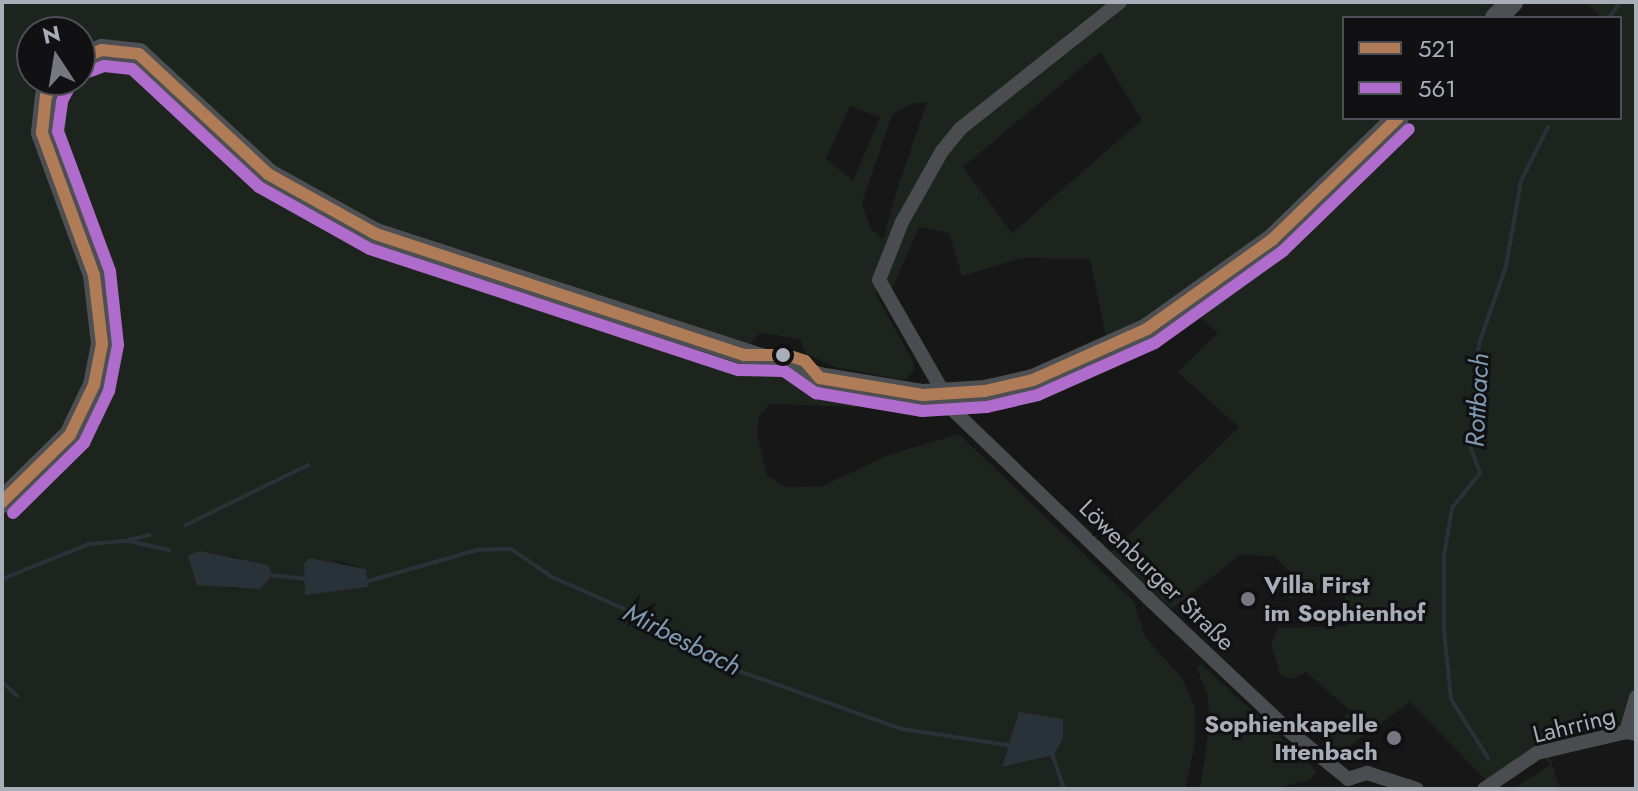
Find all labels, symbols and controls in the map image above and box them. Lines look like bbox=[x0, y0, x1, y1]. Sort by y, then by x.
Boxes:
north arrow bbox=[16, 16, 96, 96]
legend bbox=[1342, 16, 1622, 120]
text: N bbox=[40, 17, 63, 52]
text: 521 bbox=[1418, 31, 1456, 66]
text: 561 bbox=[1418, 71, 1456, 106]
unlabelled marker bbox=[775, 347, 791, 363]
water label: Rottbach bbox=[1460, 352, 1496, 448]
street label: Löwenburger Straße bbox=[1073, 494, 1241, 656]
place label: Villa First im Sophienhof bbox=[1264, 571, 1425, 627]
marker: Villa First im Sophienhof bbox=[1239, 590, 1257, 608]
water label: Mirbesbach bbox=[618, 597, 746, 683]
street label: Lahrring bbox=[1530, 701, 1618, 749]
place label: Sophienkapelle Ittenbach bbox=[1204, 710, 1378, 766]
marker: Sophienkapelle Ittenbach bbox=[1385, 729, 1403, 747]

